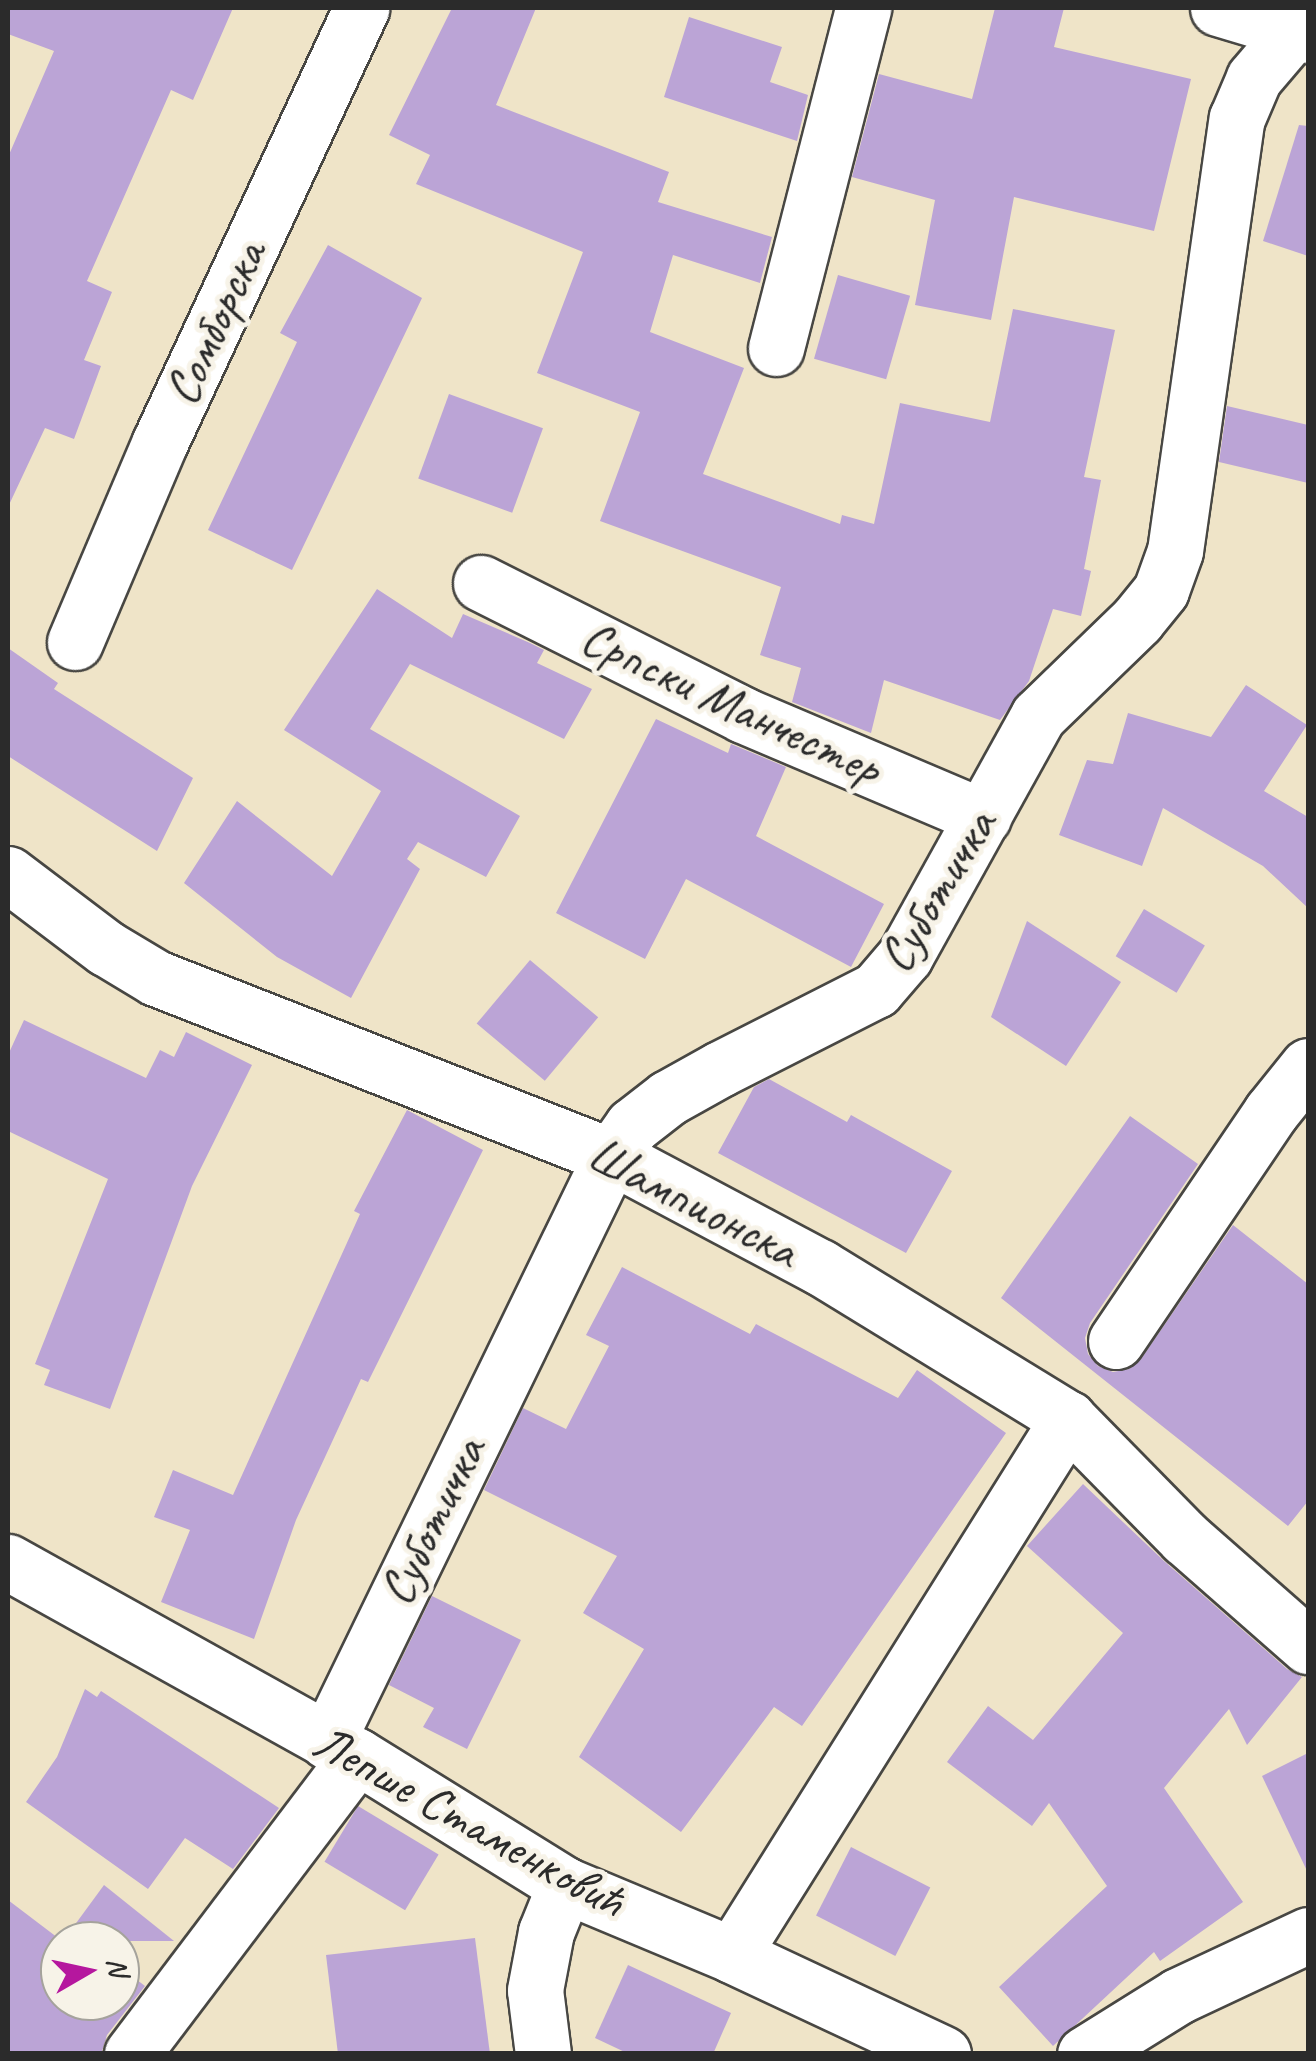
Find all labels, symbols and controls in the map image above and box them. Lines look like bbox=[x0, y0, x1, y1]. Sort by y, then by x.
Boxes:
street label: Сомборска bbox=[151, 232, 279, 414]
street label: Српски Манчестер bbox=[572, 607, 890, 799]
street label: Суботичка bbox=[865, 799, 1009, 983]
street label: Шампионска bbox=[578, 1124, 808, 1280]
street label: Суботичка bbox=[366, 1427, 498, 1615]
street label: Лепше Стаменковић bbox=[302, 1710, 636, 1932]
north arrow bbox=[40, 1921, 140, 2021]
text: N bbox=[100, 1955, 137, 1978]

